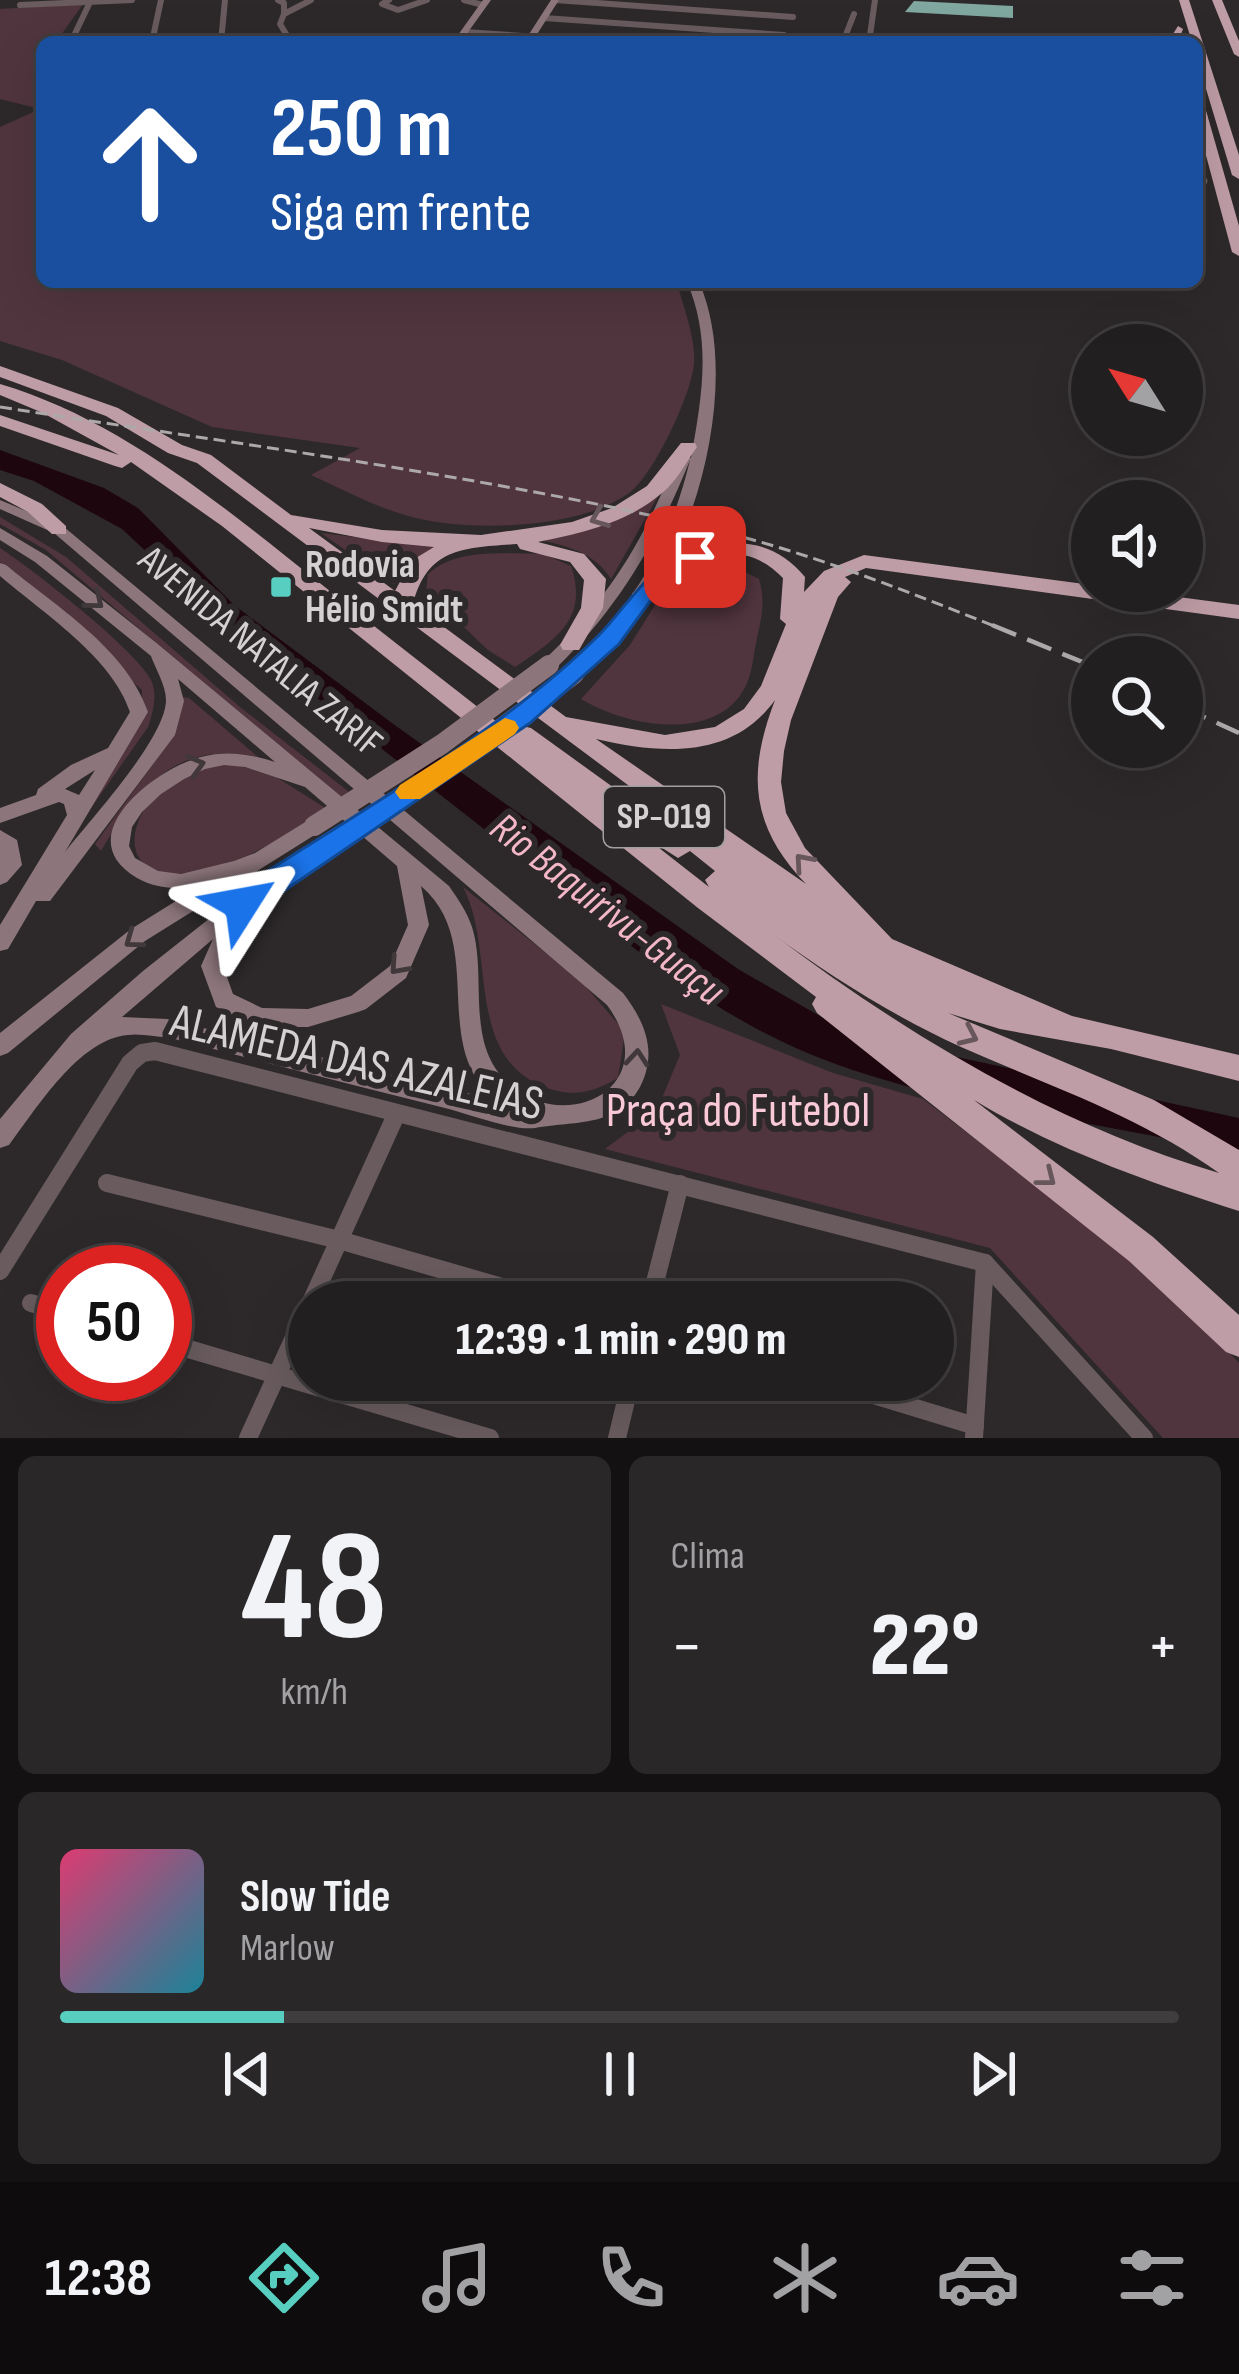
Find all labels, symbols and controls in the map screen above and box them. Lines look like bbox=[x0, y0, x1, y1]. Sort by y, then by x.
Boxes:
text: 250 m bbox=[270, 79, 452, 180]
icon: ahead bbox=[72, 84, 228, 240]
text: Siga em frente bbox=[270, 181, 532, 246]
north arrow bbox=[1071, 324, 1203, 456]
map controls bbox=[1071, 324, 1203, 768]
button: sound bbox=[1071, 480, 1203, 612]
one-way arrow bbox=[590, 504, 611, 529]
pin bbox=[644, 506, 746, 608]
icon: arrive bbox=[662, 524, 728, 590]
street label: AVENIDA NATALIA ZARIF bbox=[128, 536, 391, 768]
place label: Rodovia Hélio Smidt bbox=[305, 542, 463, 634]
marker: Rodovia Hélio Smidt bbox=[268, 574, 294, 600]
one-way arrow bbox=[81, 587, 103, 609]
button: search bbox=[1071, 636, 1203, 768]
one-way arrow bbox=[185, 754, 206, 779]
road number: SP-019 bbox=[604, 787, 724, 847]
water label: Rio Baquirivu-Guaçu bbox=[480, 803, 734, 1017]
position arrow bbox=[179, 841, 305, 967]
one-way arrow bbox=[795, 854, 817, 876]
one-way arrow bbox=[125, 926, 147, 948]
one-way arrow bbox=[390, 953, 412, 975]
street label: ALAMEDA DAS AZALEIAS bbox=[164, 992, 549, 1134]
one-way arrow bbox=[957, 1022, 978, 1045]
one-way arrow bbox=[623, 1048, 649, 1067]
park label: Praça do Futebol bbox=[606, 1083, 870, 1140]
one-way arrow bbox=[1033, 1164, 1055, 1185]
speed limit sign: 50 bbox=[36, 1245, 192, 1401]
text: 12:39 · 1 min · 290 m bbox=[456, 1313, 786, 1368]
text: 48 bbox=[241, 1497, 387, 1684]
text: Clima bbox=[671, 1533, 745, 1580]
text: 22° bbox=[870, 1593, 980, 1701]
text: − bbox=[671, 1608, 703, 1687]
text: + bbox=[1147, 1608, 1179, 1687]
text: km/h bbox=[281, 1669, 348, 1716]
text: Slow Tide bbox=[240, 1870, 391, 1925]
text: Marlow bbox=[240, 1925, 335, 1972]
icon: previous bbox=[214, 2041, 280, 2107]
icon: pause bbox=[587, 2041, 653, 2107]
icon: next bbox=[960, 2041, 1026, 2107]
icon: directions bbox=[242, 2236, 326, 2320]
icon: music bbox=[415, 2236, 499, 2320]
icon: phone bbox=[589, 2236, 673, 2320]
icon: climate bbox=[763, 2236, 847, 2320]
icon: car bbox=[936, 2236, 1020, 2320]
icon: filters bbox=[1110, 2236, 1194, 2320]
text: 12:38 bbox=[45, 2246, 152, 2311]

